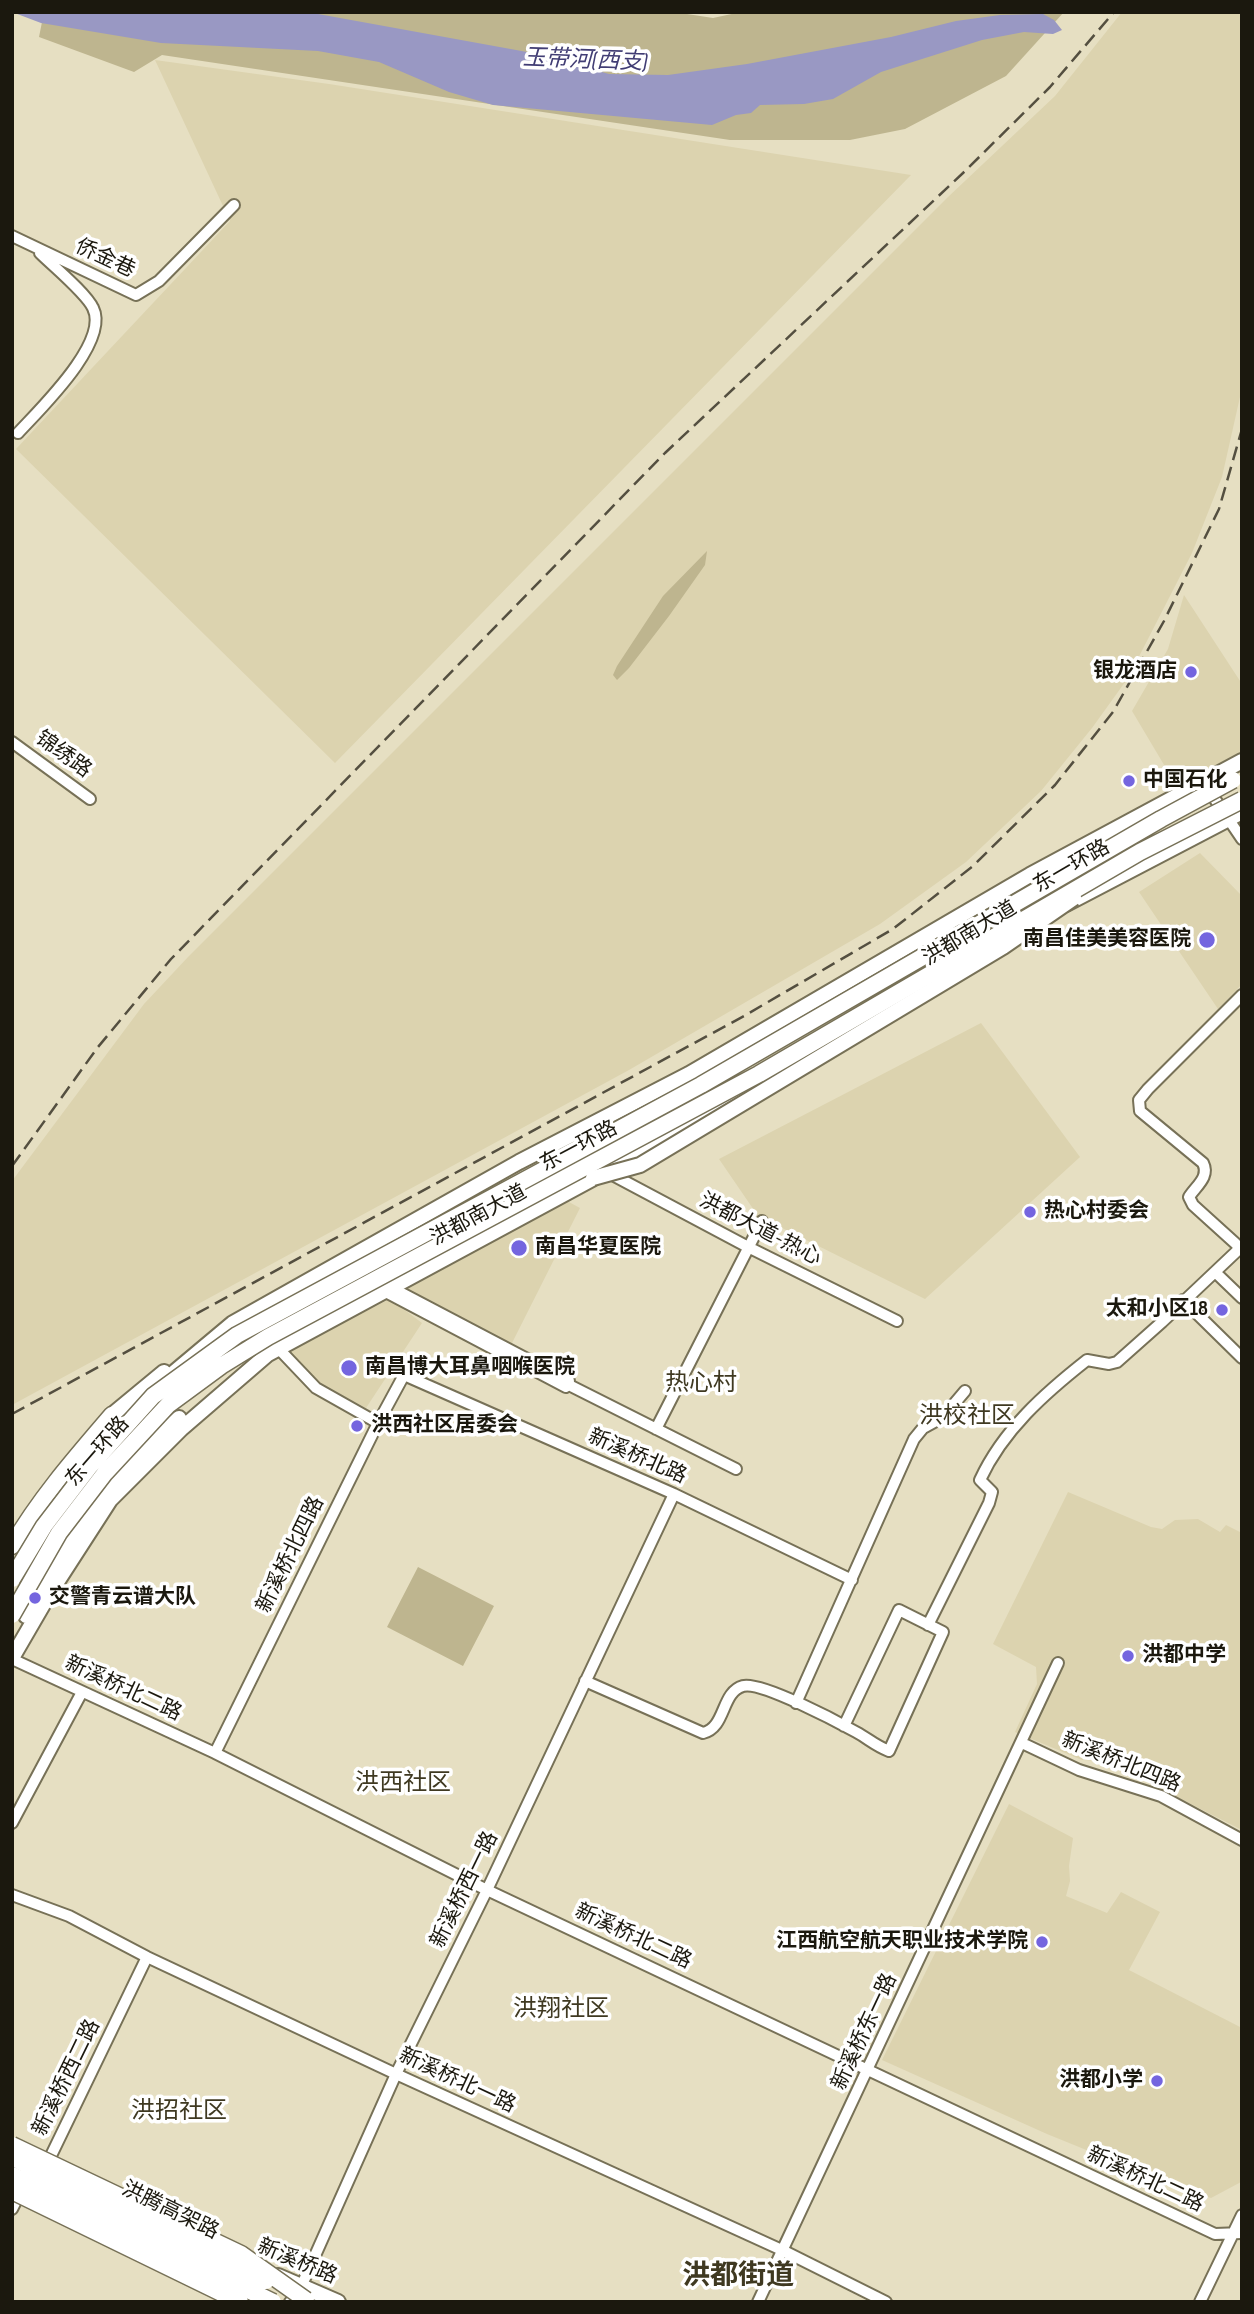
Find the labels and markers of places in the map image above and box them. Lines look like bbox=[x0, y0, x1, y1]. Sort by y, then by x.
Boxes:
place label: 银龙酒店 bbox=[1093, 659, 1177, 685]
marker: 银龙酒店 bbox=[1183, 664, 1199, 680]
place label: 中国石化 bbox=[1143, 768, 1227, 794]
marker: 中国石化 bbox=[1121, 773, 1137, 789]
place label: 南昌佳美美容医院 bbox=[1023, 927, 1191, 953]
marker: 南昌佳美美容医院 bbox=[1197, 930, 1217, 950]
place label: 热心村委会 bbox=[1044, 1199, 1149, 1225]
marker: 热心村委会 bbox=[1022, 1204, 1038, 1220]
place label: 南昌华夏医院 bbox=[535, 1235, 661, 1261]
marker: 南昌华夏医院 bbox=[509, 1238, 529, 1258]
place label: 太和小区18 bbox=[1106, 1297, 1208, 1323]
marker: 太和小区18 bbox=[1214, 1302, 1230, 1318]
place label: 南昌博大耳鼻咽喉医院 bbox=[365, 1355, 575, 1381]
marker: 南昌博大耳鼻咽喉医院 bbox=[339, 1358, 359, 1378]
place label: 洪西社区居委会 bbox=[371, 1413, 518, 1439]
marker: 洪西社区居委会 bbox=[349, 1418, 365, 1434]
place label: 交警青云谱大队 bbox=[49, 1585, 196, 1611]
marker: 交警青云谱大队 bbox=[27, 1590, 43, 1606]
place label: 洪都中学 bbox=[1142, 1643, 1226, 1669]
marker: 洪都中学 bbox=[1120, 1648, 1136, 1664]
place label: 江西航空航天职业技术学院 bbox=[776, 1929, 1028, 1955]
marker: 江西航空航天职业技术学院 bbox=[1034, 1934, 1050, 1950]
place label: 洪都小学 bbox=[1059, 2068, 1143, 2094]
marker: 洪都小学 bbox=[1149, 2073, 1165, 2089]

